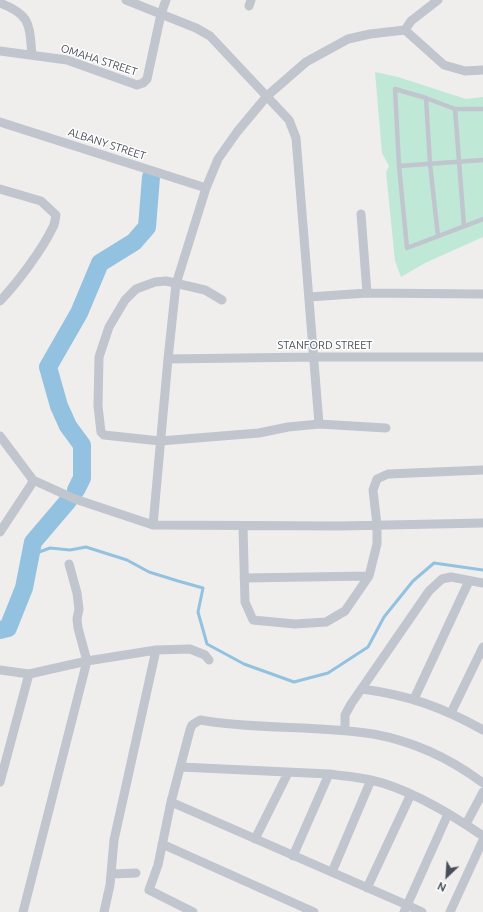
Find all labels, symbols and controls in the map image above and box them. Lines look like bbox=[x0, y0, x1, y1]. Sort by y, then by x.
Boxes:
street label: OMAHA STREET bbox=[59, 41, 139, 79]
street label: ALBANY STREET bbox=[67, 125, 147, 163]
street label: STANFORD STREET bbox=[278, 338, 372, 352]
north arrow bbox=[427, 856, 467, 896]
text: N bbox=[436, 880, 448, 894]

